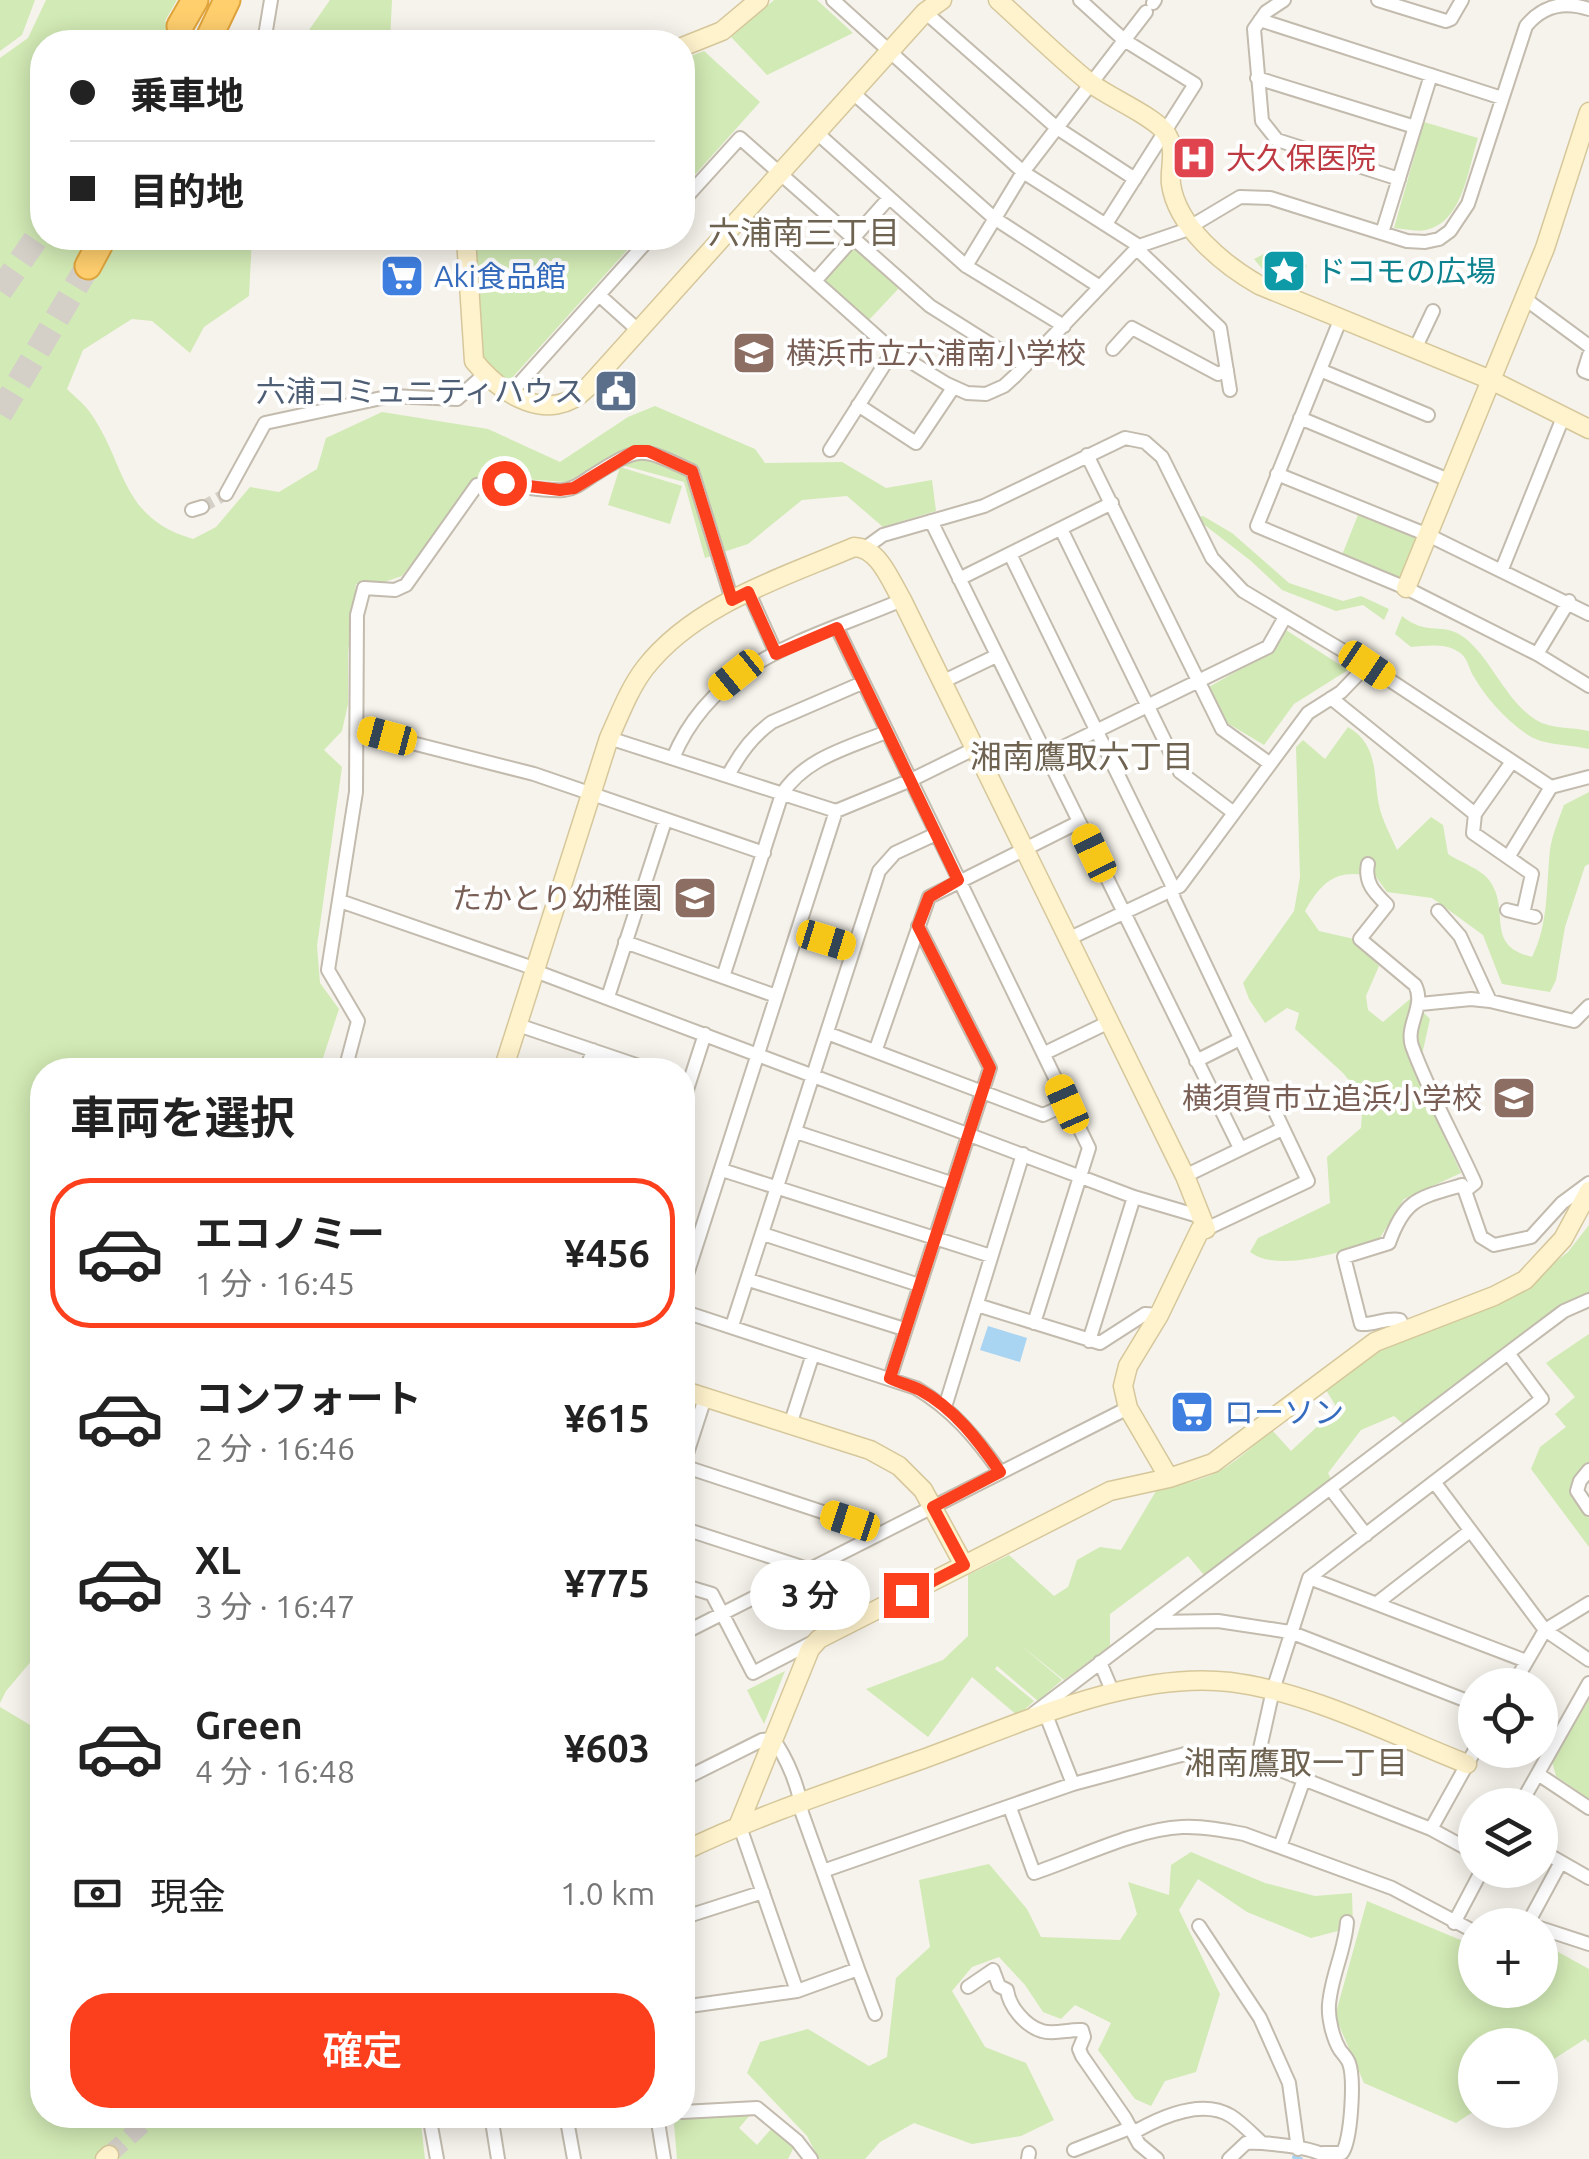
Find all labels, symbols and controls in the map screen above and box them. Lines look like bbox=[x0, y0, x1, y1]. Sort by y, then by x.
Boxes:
text: 乗車地 bbox=[130, 74, 244, 116]
hospital icon: 大久保医院 bbox=[1171, 135, 1217, 181]
place label: 大久保医院 bbox=[1226, 141, 1376, 175]
text: 目的地 bbox=[130, 170, 244, 212]
district label: 六浦南三丁目 bbox=[708, 214, 900, 250]
place icon: ドコモの広場 bbox=[1261, 248, 1307, 294]
supermarket icon: Aki食品館 bbox=[379, 253, 425, 299]
place label: ドコモの広場 bbox=[1316, 254, 1496, 288]
place label: Aki食品館 bbox=[434, 259, 566, 293]
school or university icon: 横浜市立六浦南小学校 bbox=[731, 330, 777, 376]
place label: 横浜市立六浦南小学校 bbox=[786, 336, 1086, 370]
public building icon: 六浦コミュニティハウス bbox=[593, 368, 639, 414]
place label: 六浦コミュニティハウス bbox=[256, 374, 584, 408]
route start bbox=[482, 461, 527, 506]
car bbox=[1334, 636, 1400, 694]
car bbox=[703, 644, 769, 706]
car bbox=[354, 714, 420, 758]
district label: 湘南鷹取六丁目 bbox=[970, 738, 1194, 774]
car bbox=[1067, 819, 1121, 887]
school or university icon: たかとり幼稚園 bbox=[672, 875, 718, 921]
place label: たかとり幼稚園 bbox=[452, 881, 662, 915]
car bbox=[793, 917, 859, 963]
car bbox=[1041, 1070, 1093, 1138]
school or university icon: 横須賀市立追浜小学校 bbox=[1491, 1075, 1537, 1121]
place label: 横須賀市立追浜小学校 bbox=[1182, 1081, 1482, 1115]
text: 車両を選択 bbox=[70, 1092, 295, 1143]
icon: car bbox=[75, 1208, 165, 1298]
text: エコノミー bbox=[195, 1212, 385, 1254]
text: ¥456 bbox=[564, 1232, 650, 1274]
text: 1 分 · 16:45 bbox=[195, 1265, 355, 1301]
icon: car bbox=[75, 1373, 165, 1463]
text: コンフォート bbox=[195, 1377, 422, 1419]
supermarket icon: ローソン bbox=[1169, 1389, 1215, 1435]
place label: ローソン bbox=[1224, 1395, 1344, 1429]
text: ¥615 bbox=[564, 1397, 650, 1439]
text: 2 分 · 16:46 bbox=[195, 1430, 355, 1466]
car bbox=[817, 1497, 883, 1545]
icon: car bbox=[75, 1538, 165, 1628]
text: XL bbox=[195, 1539, 241, 1581]
callout: 3 分 bbox=[751, 1560, 871, 1630]
text: ¥775 bbox=[564, 1562, 650, 1604]
route end bbox=[884, 1573, 929, 1618]
text: 3 分 bbox=[781, 1577, 839, 1613]
text: 3 分 · 16:47 bbox=[195, 1588, 355, 1624]
map controls bbox=[1458, 1668, 1558, 2128]
button: locate bbox=[1458, 1668, 1558, 1768]
icon: car bbox=[75, 1703, 165, 1793]
text: Green bbox=[195, 1704, 303, 1746]
text: ¥603 bbox=[564, 1727, 650, 1769]
district label: 湘南鷹取一丁目 bbox=[1184, 1744, 1408, 1780]
text: 4 分 · 16:48 bbox=[195, 1753, 355, 1789]
button: layers bbox=[1458, 1788, 1558, 1888]
icon: cash bbox=[70, 1866, 125, 1921]
text: 現金 bbox=[150, 1875, 226, 1917]
text: 1.0 km bbox=[560, 1875, 655, 1911]
button: + bbox=[1458, 1908, 1558, 2008]
button: 確定 bbox=[70, 1993, 655, 2108]
button: − bbox=[1458, 2028, 1558, 2128]

